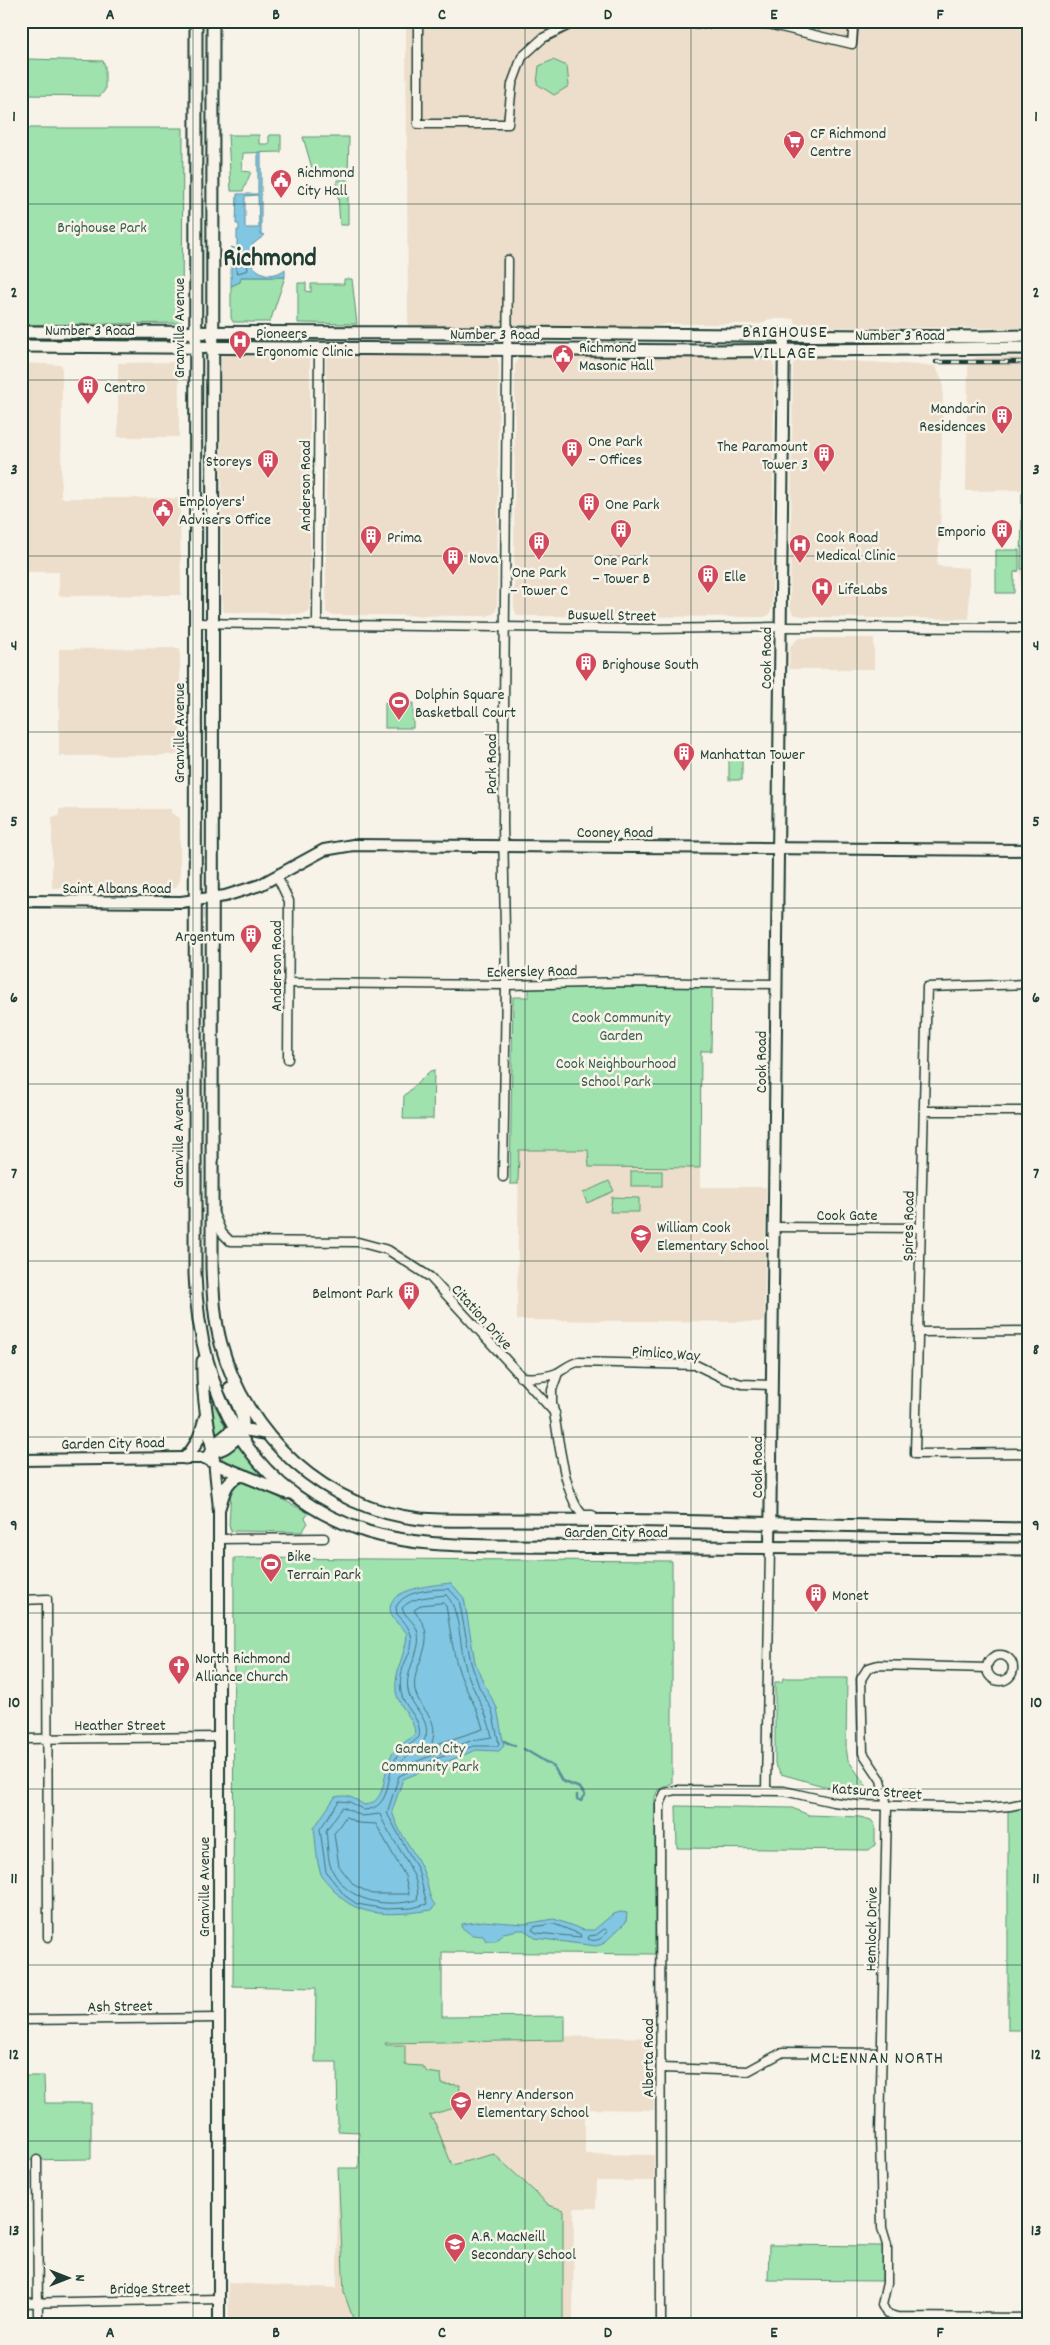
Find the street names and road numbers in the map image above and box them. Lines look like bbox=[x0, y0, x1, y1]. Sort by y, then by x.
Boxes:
street label: Granville Avenue bbox=[169, 278, 192, 378]
street label: Number 3 Road bbox=[45, 320, 135, 343]
street label: Number 3 Road bbox=[450, 324, 540, 347]
street label: Number 3 Road bbox=[855, 325, 945, 348]
street label: Anderson Road bbox=[295, 440, 318, 532]
street label: Buswell Street bbox=[567, 604, 657, 629]
street label: Cook Road bbox=[756, 627, 779, 689]
street label: Granville Avenue bbox=[169, 683, 192, 783]
street label: Park Road bbox=[481, 734, 504, 794]
street label: Cooney Road bbox=[577, 822, 653, 845]
street label: Saint Albans Road bbox=[62, 878, 172, 901]
street label: Anderson Road bbox=[266, 920, 289, 1012]
street label: Eckersley Road bbox=[486, 960, 578, 985]
street label: Cook Road bbox=[751, 1031, 774, 1093]
street label: Granville Avenue bbox=[168, 1088, 191, 1188]
street label: Spires Road bbox=[897, 1191, 922, 1262]
street label: Cook Gate bbox=[817, 1205, 877, 1228]
street label: Citation Drive bbox=[445, 1279, 517, 1356]
street label: Pimlico Way bbox=[631, 1341, 701, 1368]
street label: Garden City Road bbox=[61, 1432, 165, 1457]
street label: Cook Road bbox=[747, 1436, 770, 1498]
street label: Garden City Road bbox=[564, 1522, 668, 1545]
street label: Heather Street bbox=[74, 1715, 166, 1738]
street label: Katsura Street bbox=[831, 1778, 923, 1807]
street label: Granville Avenue bbox=[194, 1837, 217, 1937]
street label: Hemlock Drive bbox=[860, 1887, 885, 1972]
street label: Ash Street bbox=[87, 1995, 153, 2020]
street label: Alberta Road bbox=[638, 2018, 661, 2098]
street label: Bridge Street bbox=[110, 2277, 191, 2302]

